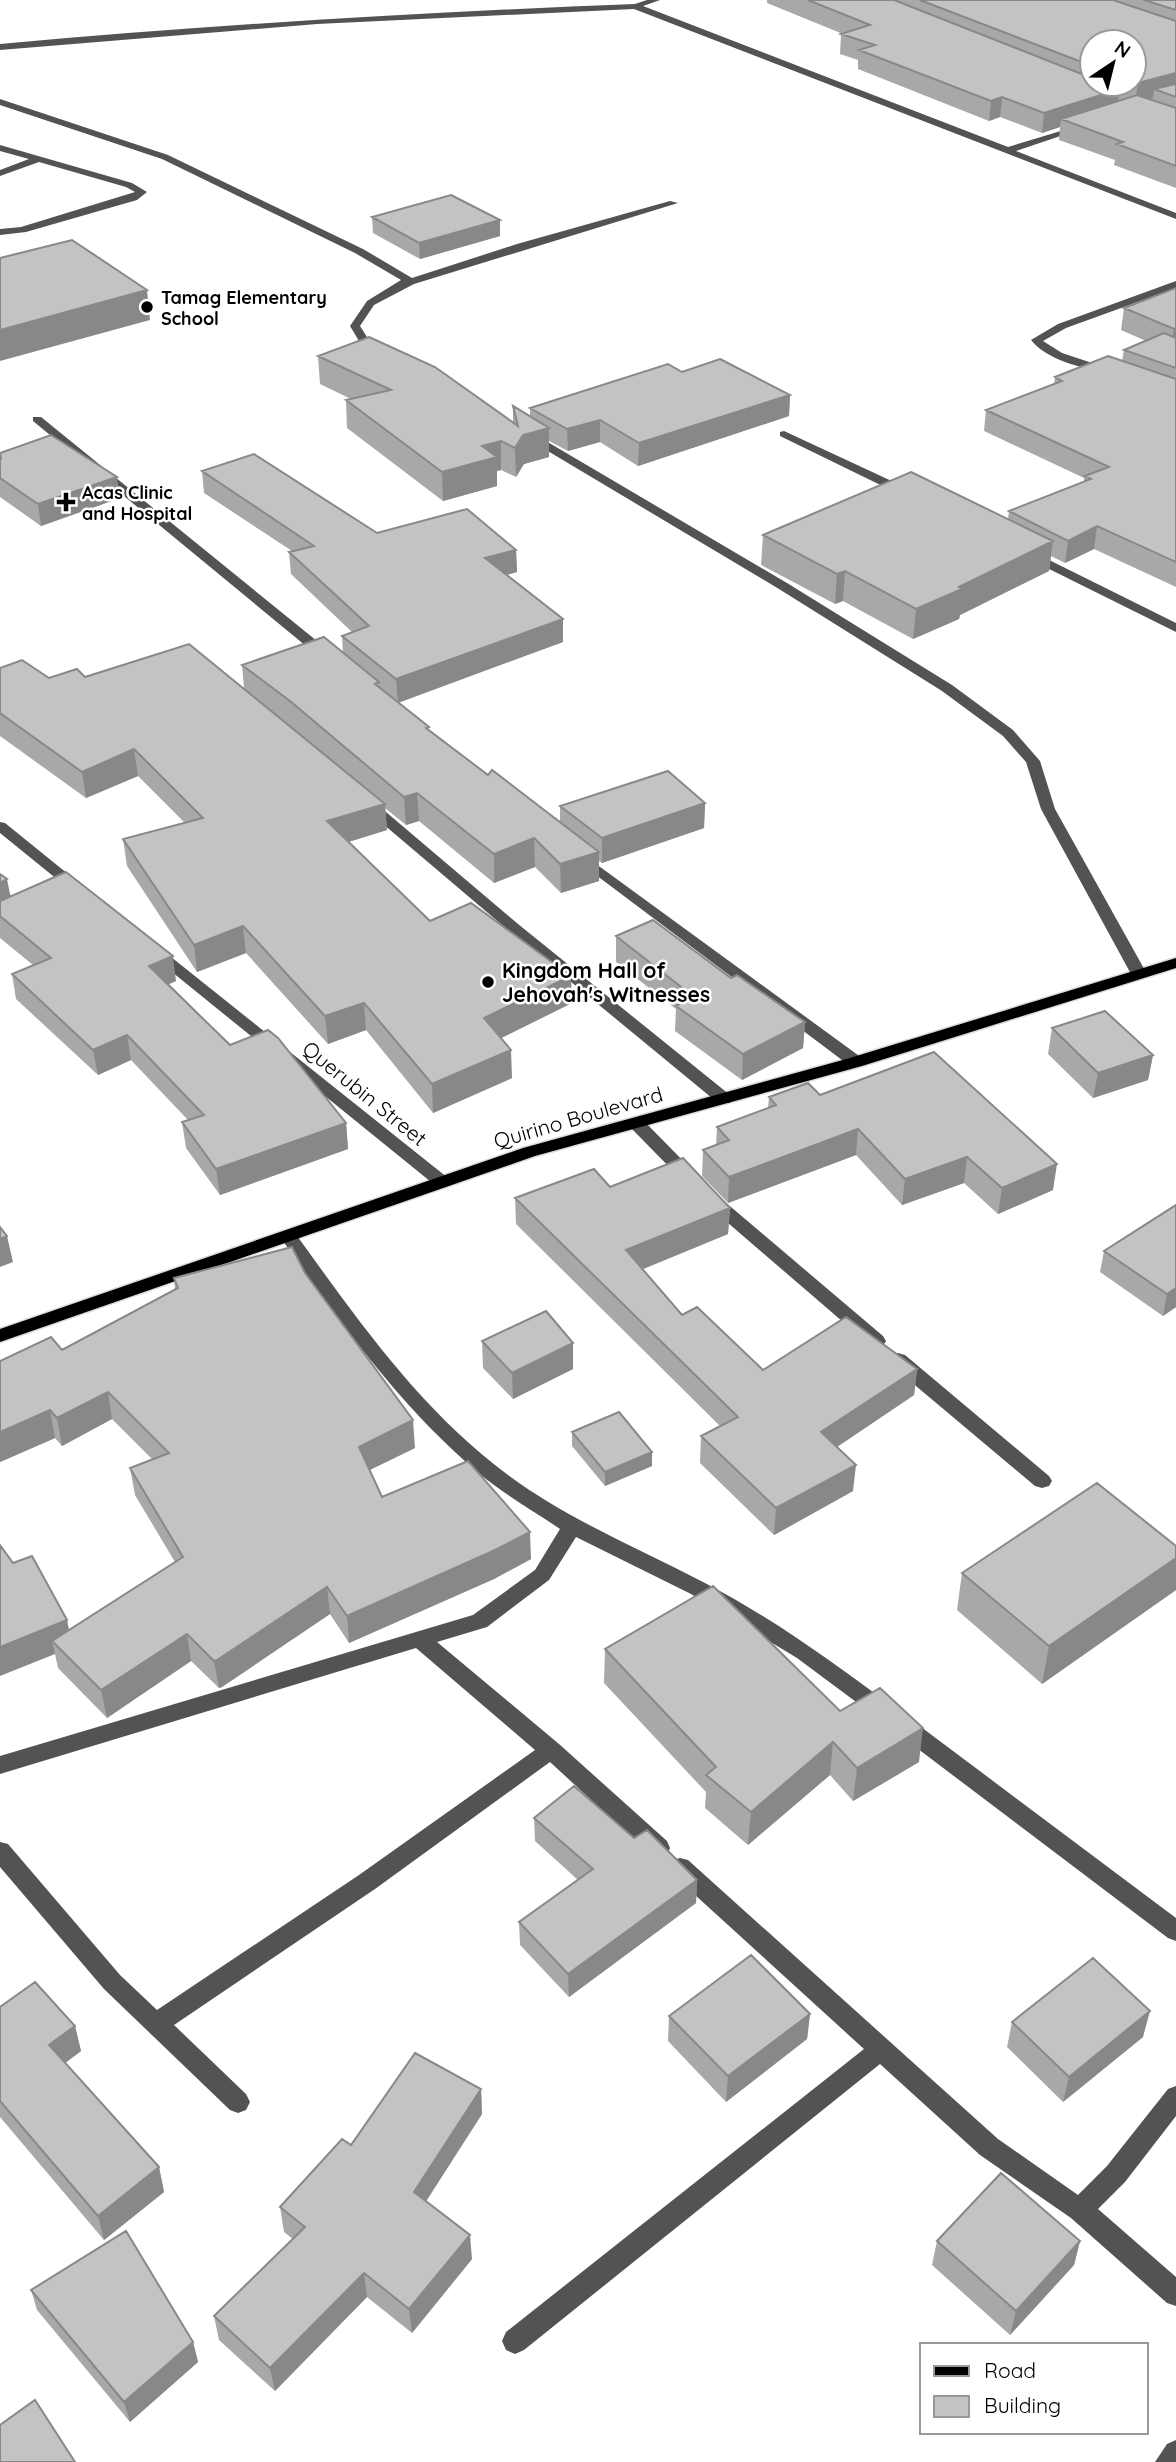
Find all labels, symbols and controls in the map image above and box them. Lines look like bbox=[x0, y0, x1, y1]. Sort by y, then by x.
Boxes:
north arrow bbox=[1078, 28, 1148, 98]
text: N bbox=[1110, 35, 1135, 63]
place label: Tamag Elementary School bbox=[161, 286, 327, 330]
marker: Tamag Elementary School bbox=[139, 299, 155, 315]
place label: Acas Clinic and Hospital bbox=[82, 481, 192, 525]
marker: Acas Clinic and Hospital bbox=[56, 492, 76, 512]
place label: Kingdom Hall of Jehovah's Witnesses bbox=[502, 957, 710, 1007]
marker: Kingdom Hall of Jehovah's Witnesses bbox=[480, 974, 496, 990]
street label: Querubin Street bbox=[298, 1035, 432, 1151]
street label: Quirino Boulevard bbox=[490, 1080, 666, 1154]
legend bbox=[920, 2343, 1148, 2434]
text: Road bbox=[984, 2357, 1036, 2383]
text: Building bbox=[984, 2392, 1061, 2418]

